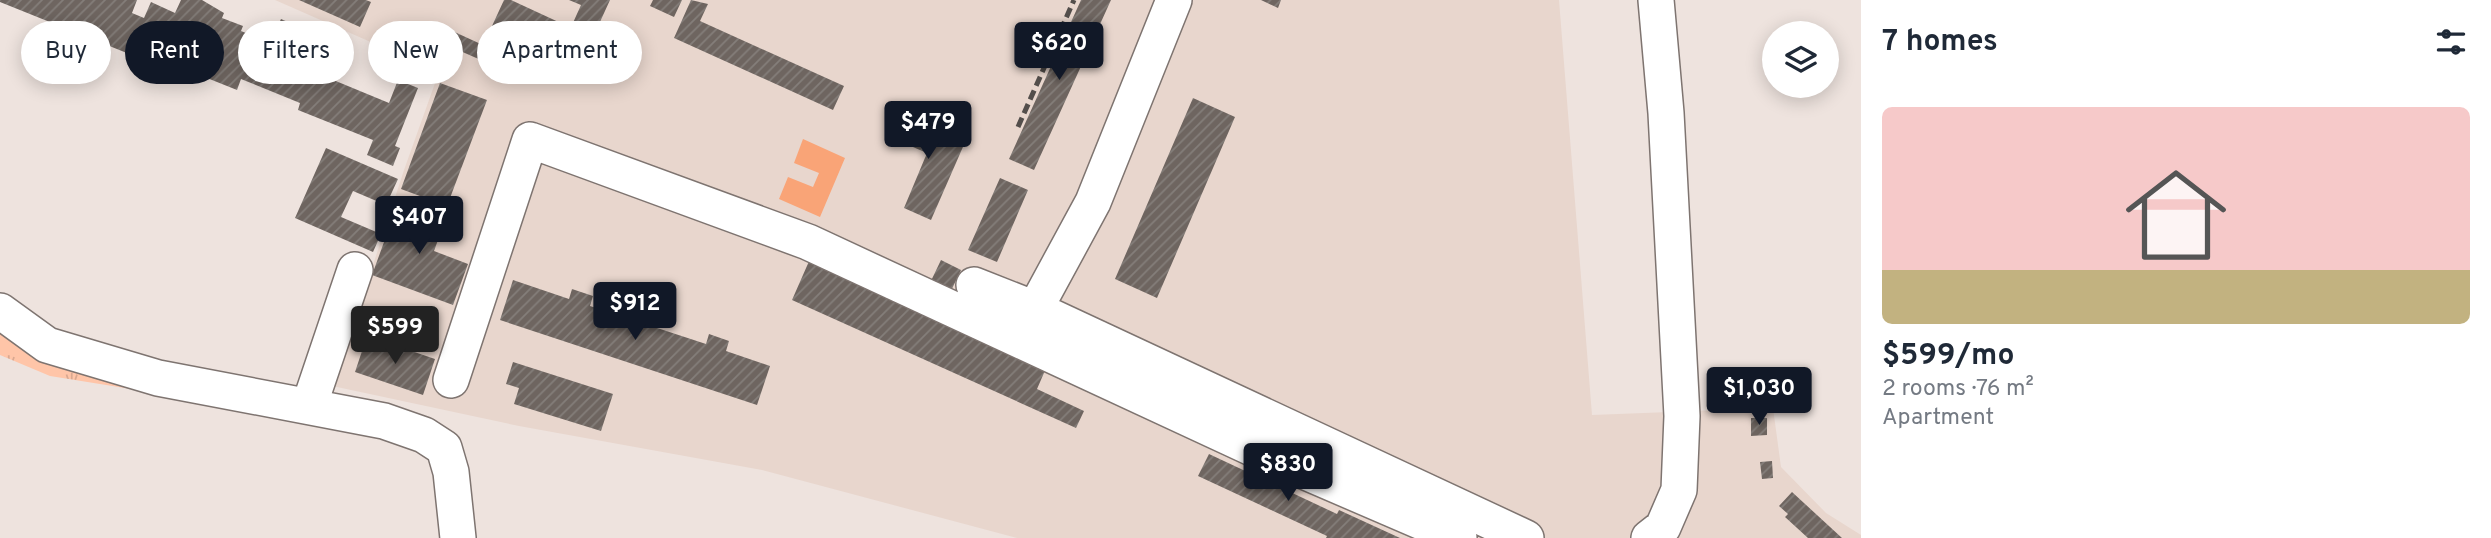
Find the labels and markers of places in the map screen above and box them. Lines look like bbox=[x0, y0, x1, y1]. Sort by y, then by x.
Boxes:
pin: $620 bbox=[1018, 22, 1100, 82]
pin: $479 bbox=[887, 102, 969, 161]
pin: $407 bbox=[378, 196, 460, 256]
pin: $912 bbox=[594, 282, 676, 342]
pin: $599 bbox=[354, 306, 436, 366]
pin: $1,030 bbox=[1702, 368, 1816, 427]
pin: $830 bbox=[1247, 444, 1329, 503]

